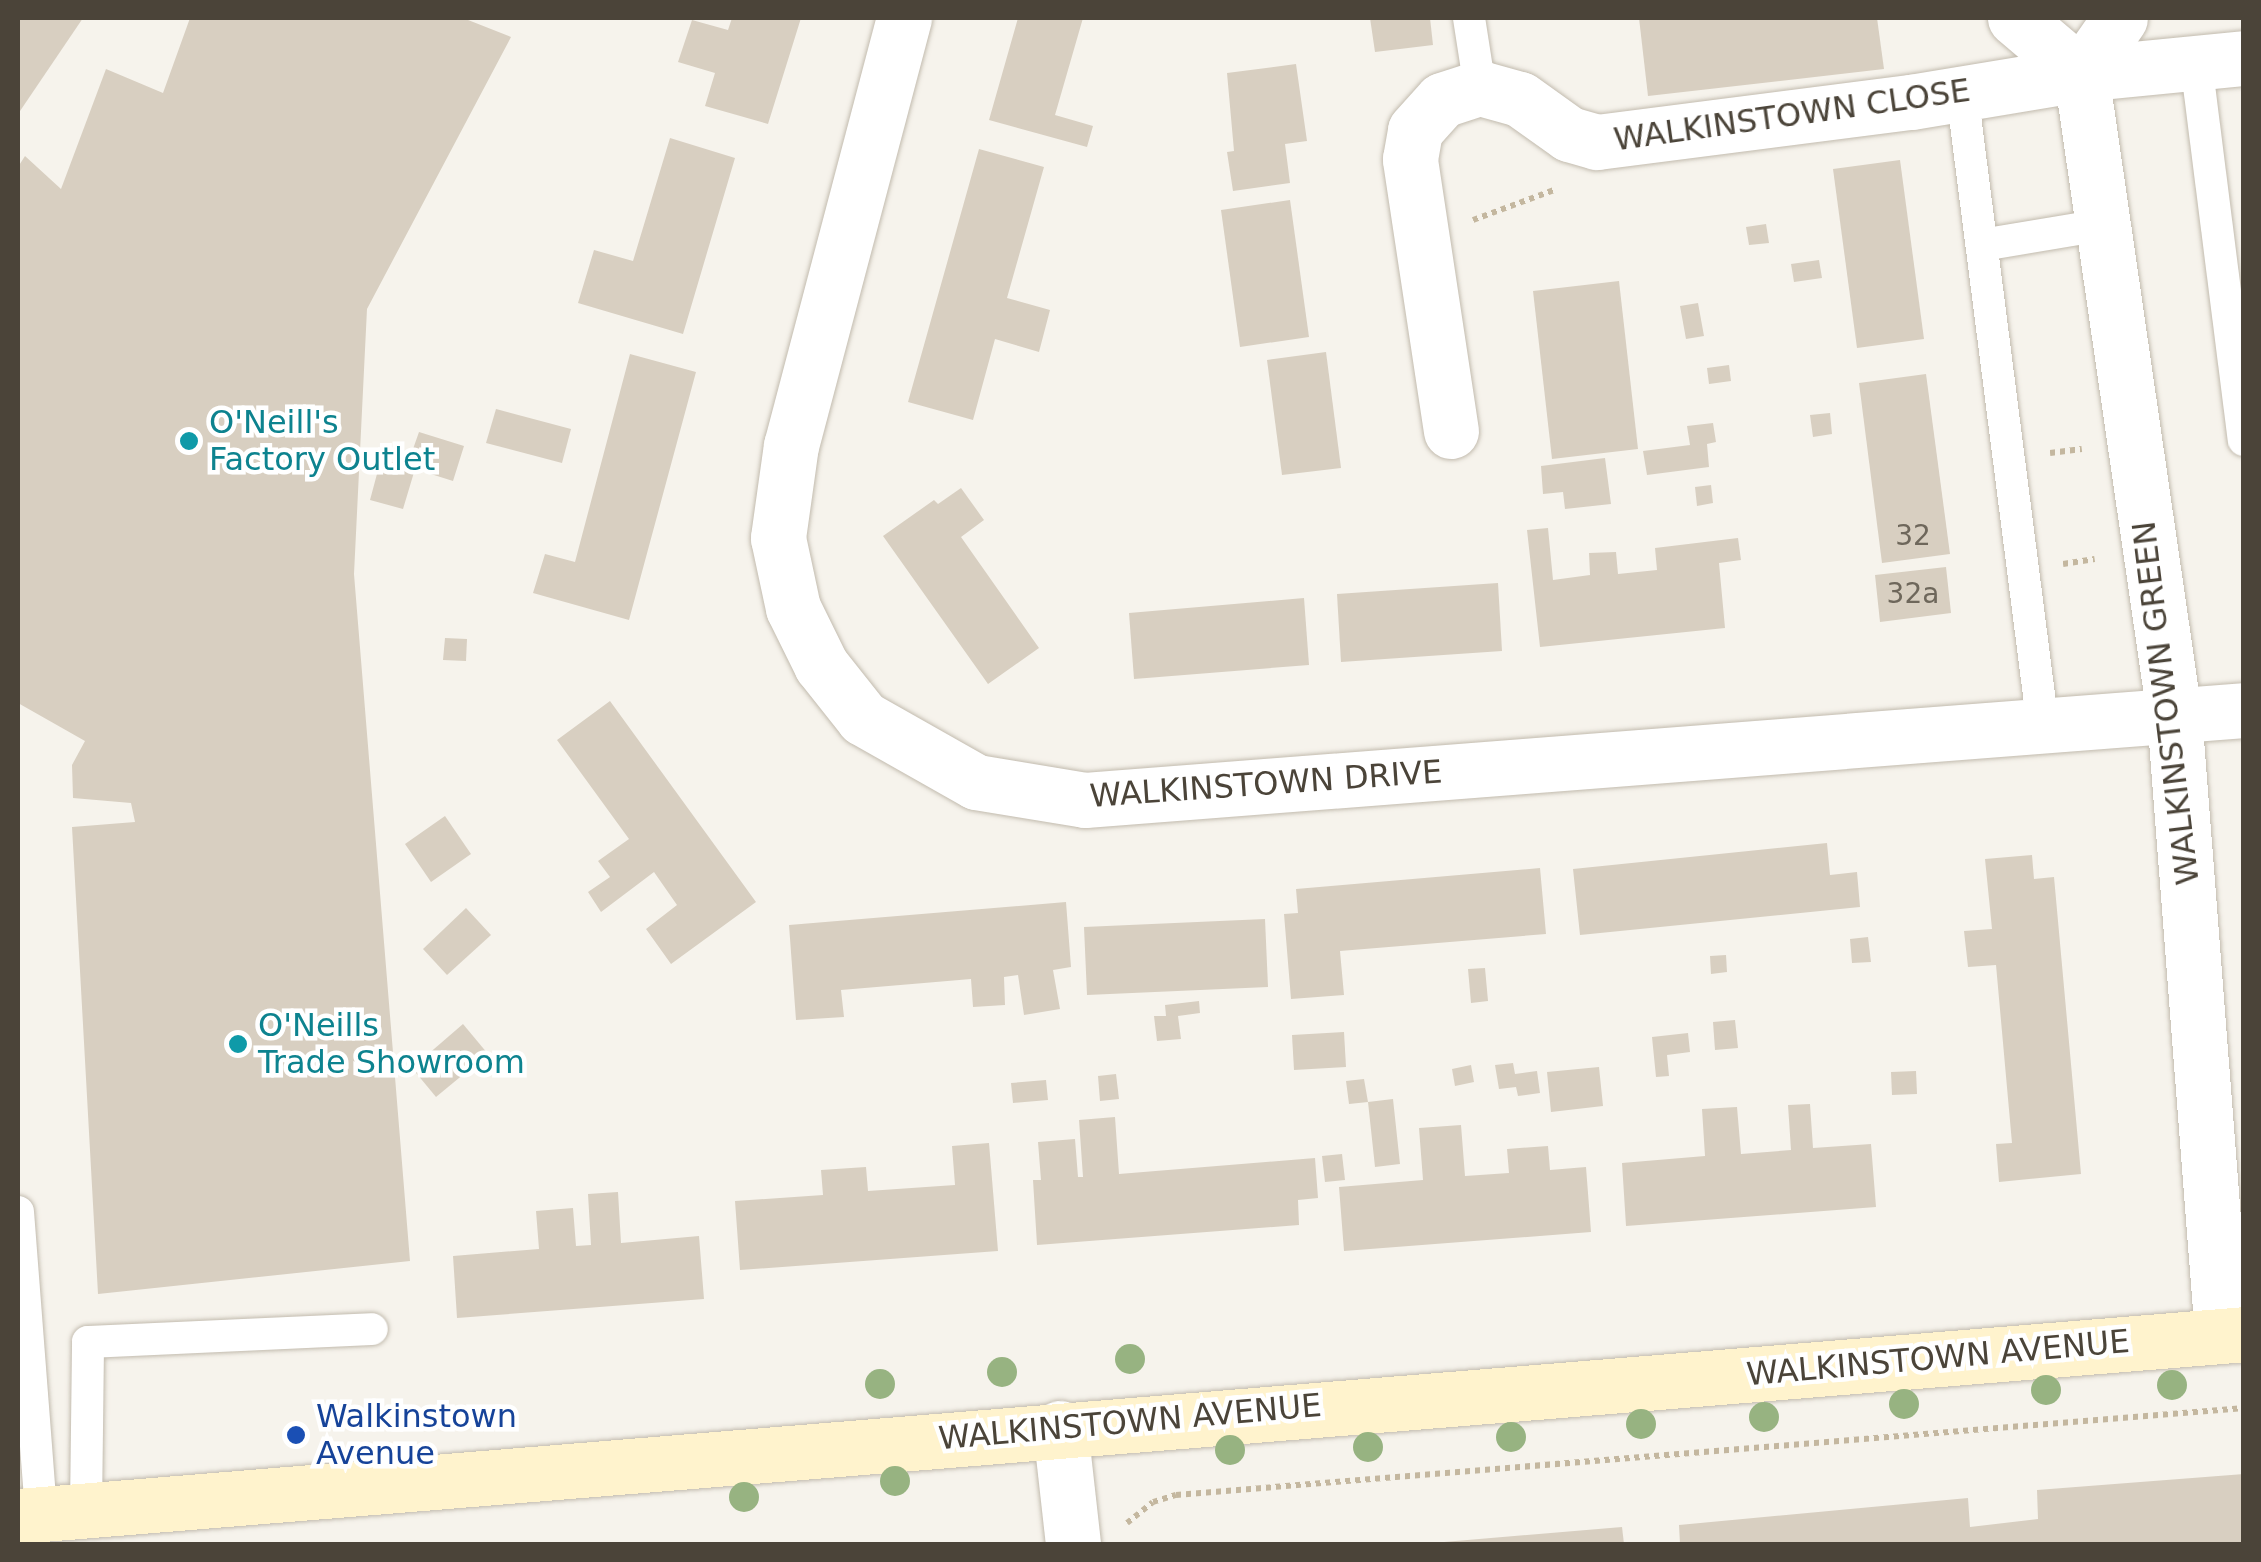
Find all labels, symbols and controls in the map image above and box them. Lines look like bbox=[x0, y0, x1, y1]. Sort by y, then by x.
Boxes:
street label: WALKINSTOWN CLOSE bbox=[1611, 71, 1973, 159]
place label: O'Neill's Factory Outlet bbox=[209, 404, 435, 479]
marker: O'Neill's Factory Outlet bbox=[178, 430, 200, 452]
house number: 32 bbox=[1895, 519, 1931, 553]
street label: WALKINSTOWN GREEN bbox=[2125, 519, 2207, 887]
house number: 32a bbox=[1887, 577, 1939, 611]
street label: WALKINSTOWN DRIVE bbox=[1088, 753, 1444, 815]
place label: O'Neills Trade Showroom bbox=[258, 1007, 525, 1082]
marker: O'Neills Trade Showroom bbox=[227, 1033, 249, 1055]
street label: WALKINSTOWN AVENUE bbox=[1745, 1322, 2131, 1394]
street label: WALKINSTOWN AVENUE bbox=[937, 1386, 1323, 1458]
place label: Walkinstown Avenue bbox=[316, 1398, 517, 1473]
marker: Walkinstown Avenue bbox=[285, 1424, 307, 1446]

